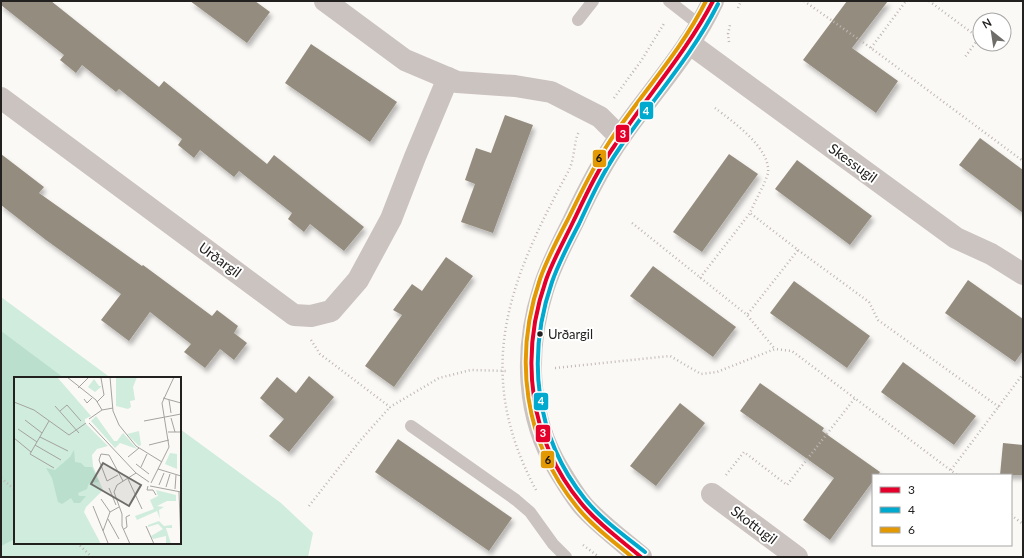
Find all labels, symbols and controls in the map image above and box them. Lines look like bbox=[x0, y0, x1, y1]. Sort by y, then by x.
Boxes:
north arrow bbox=[972, 12, 1012, 52]
text: N bbox=[980, 15, 994, 31]
line badge: 4 bbox=[639, 101, 654, 120]
text: 4 bbox=[643, 104, 650, 117]
line badge: 3 bbox=[615, 124, 630, 143]
text: 3 bbox=[620, 127, 626, 140]
street label: Skessugil bbox=[826, 139, 881, 186]
line badge: 6 bbox=[592, 149, 607, 168]
text: 6 bbox=[596, 151, 603, 164]
street label: Urðargil bbox=[196, 238, 245, 281]
place label: Urðargil bbox=[548, 326, 593, 342]
marker: Urðargil bbox=[535, 329, 545, 339]
inset map bbox=[14, 377, 181, 544]
line badge: 4 bbox=[533, 392, 549, 411]
text: 4 bbox=[538, 394, 545, 407]
line badge: 3 bbox=[535, 424, 551, 443]
text: 3 bbox=[540, 426, 546, 439]
line badge: 6 bbox=[540, 450, 555, 469]
text: 6 bbox=[545, 453, 552, 466]
legend bbox=[872, 474, 1012, 546]
text: 3 bbox=[908, 482, 915, 497]
street label: Skottugil bbox=[728, 502, 781, 547]
text: 4 bbox=[908, 502, 915, 517]
text: 6 bbox=[908, 522, 915, 537]

